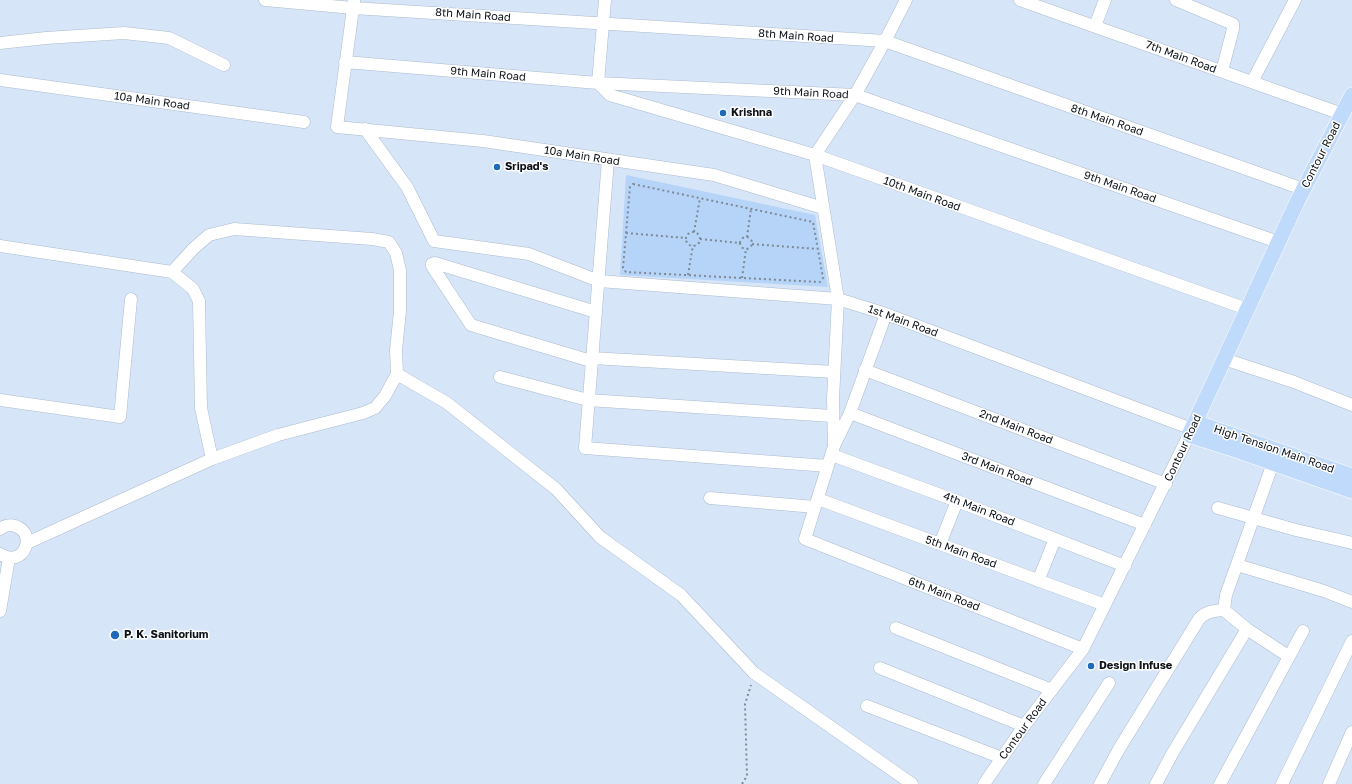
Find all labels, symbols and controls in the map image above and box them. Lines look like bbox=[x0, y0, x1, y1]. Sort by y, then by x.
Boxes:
street label: 8th Main Road bbox=[435, 6, 511, 24]
street label: 8th Main Road bbox=[758, 27, 834, 45]
street label: 7th Main Road bbox=[1144, 38, 1218, 76]
street label: 9th Main Road bbox=[450, 64, 526, 84]
street label: 9th Main Road bbox=[773, 84, 849, 102]
street label: 10a Main Road bbox=[113, 89, 191, 113]
street label: 8th Main Road bbox=[1069, 101, 1145, 139]
place label: Krishna bbox=[731, 106, 772, 120]
marker: Krishna bbox=[718, 108, 728, 118]
street label: Contour Road bbox=[1299, 120, 1343, 190]
street label: 10a Main Road bbox=[543, 144, 621, 168]
place label: Sripad's bbox=[505, 160, 548, 174]
marker: Sripad's bbox=[492, 162, 502, 172]
street label: 9th Main Road bbox=[1082, 168, 1158, 206]
street label: 10th Main Road bbox=[882, 174, 962, 214]
street label: 1st Main Road bbox=[866, 302, 940, 340]
street label: 2nd Main Road bbox=[977, 407, 1055, 447]
street label: Contour Road bbox=[1162, 412, 1204, 484]
street label: High Tension Main Road bbox=[1212, 422, 1336, 476]
street label: 3rd Main Road bbox=[960, 449, 1034, 489]
street label: 4th Main Road bbox=[941, 489, 1017, 529]
street label: 5th Main Road bbox=[923, 533, 999, 571]
street label: 6th Main Road bbox=[906, 574, 982, 614]
place label: P. K. Sanitorium bbox=[124, 628, 208, 642]
marker: P. K. Sanitorium bbox=[109, 629, 121, 641]
place label: Design Infuse bbox=[1099, 659, 1172, 673]
marker: Design Infuse bbox=[1086, 661, 1096, 671]
street label: Contour Road bbox=[996, 696, 1050, 762]

